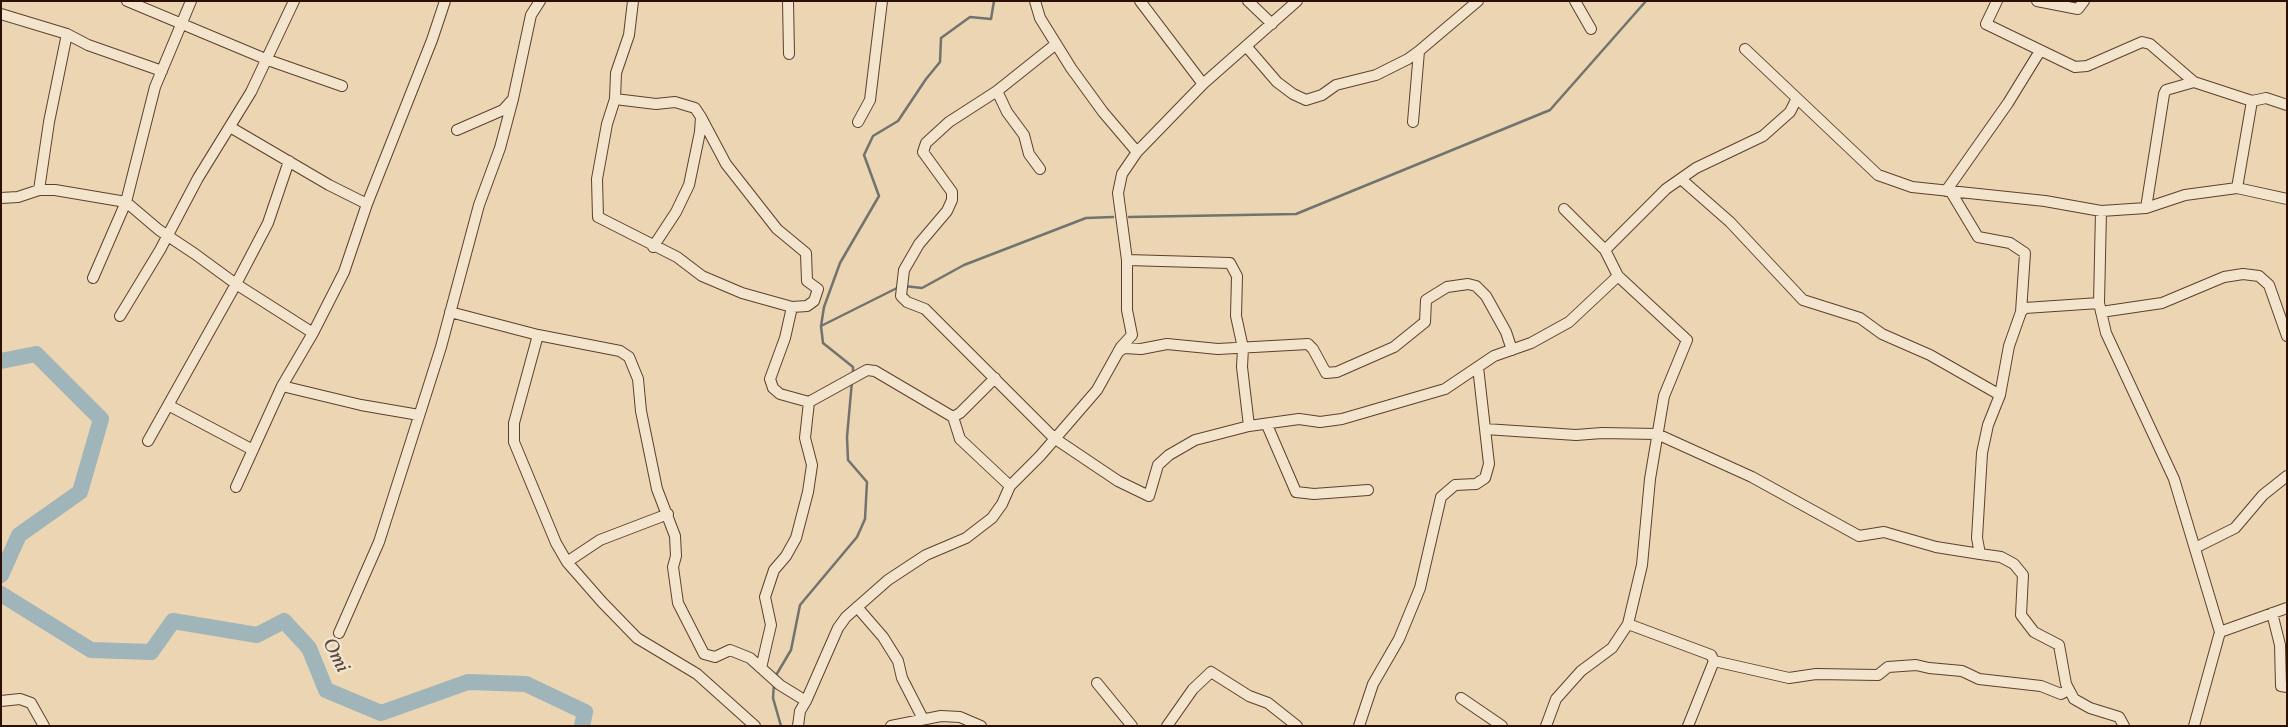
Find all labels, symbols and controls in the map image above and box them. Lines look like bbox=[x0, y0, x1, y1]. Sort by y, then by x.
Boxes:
water label: Omi bbox=[315, 635, 353, 677]

